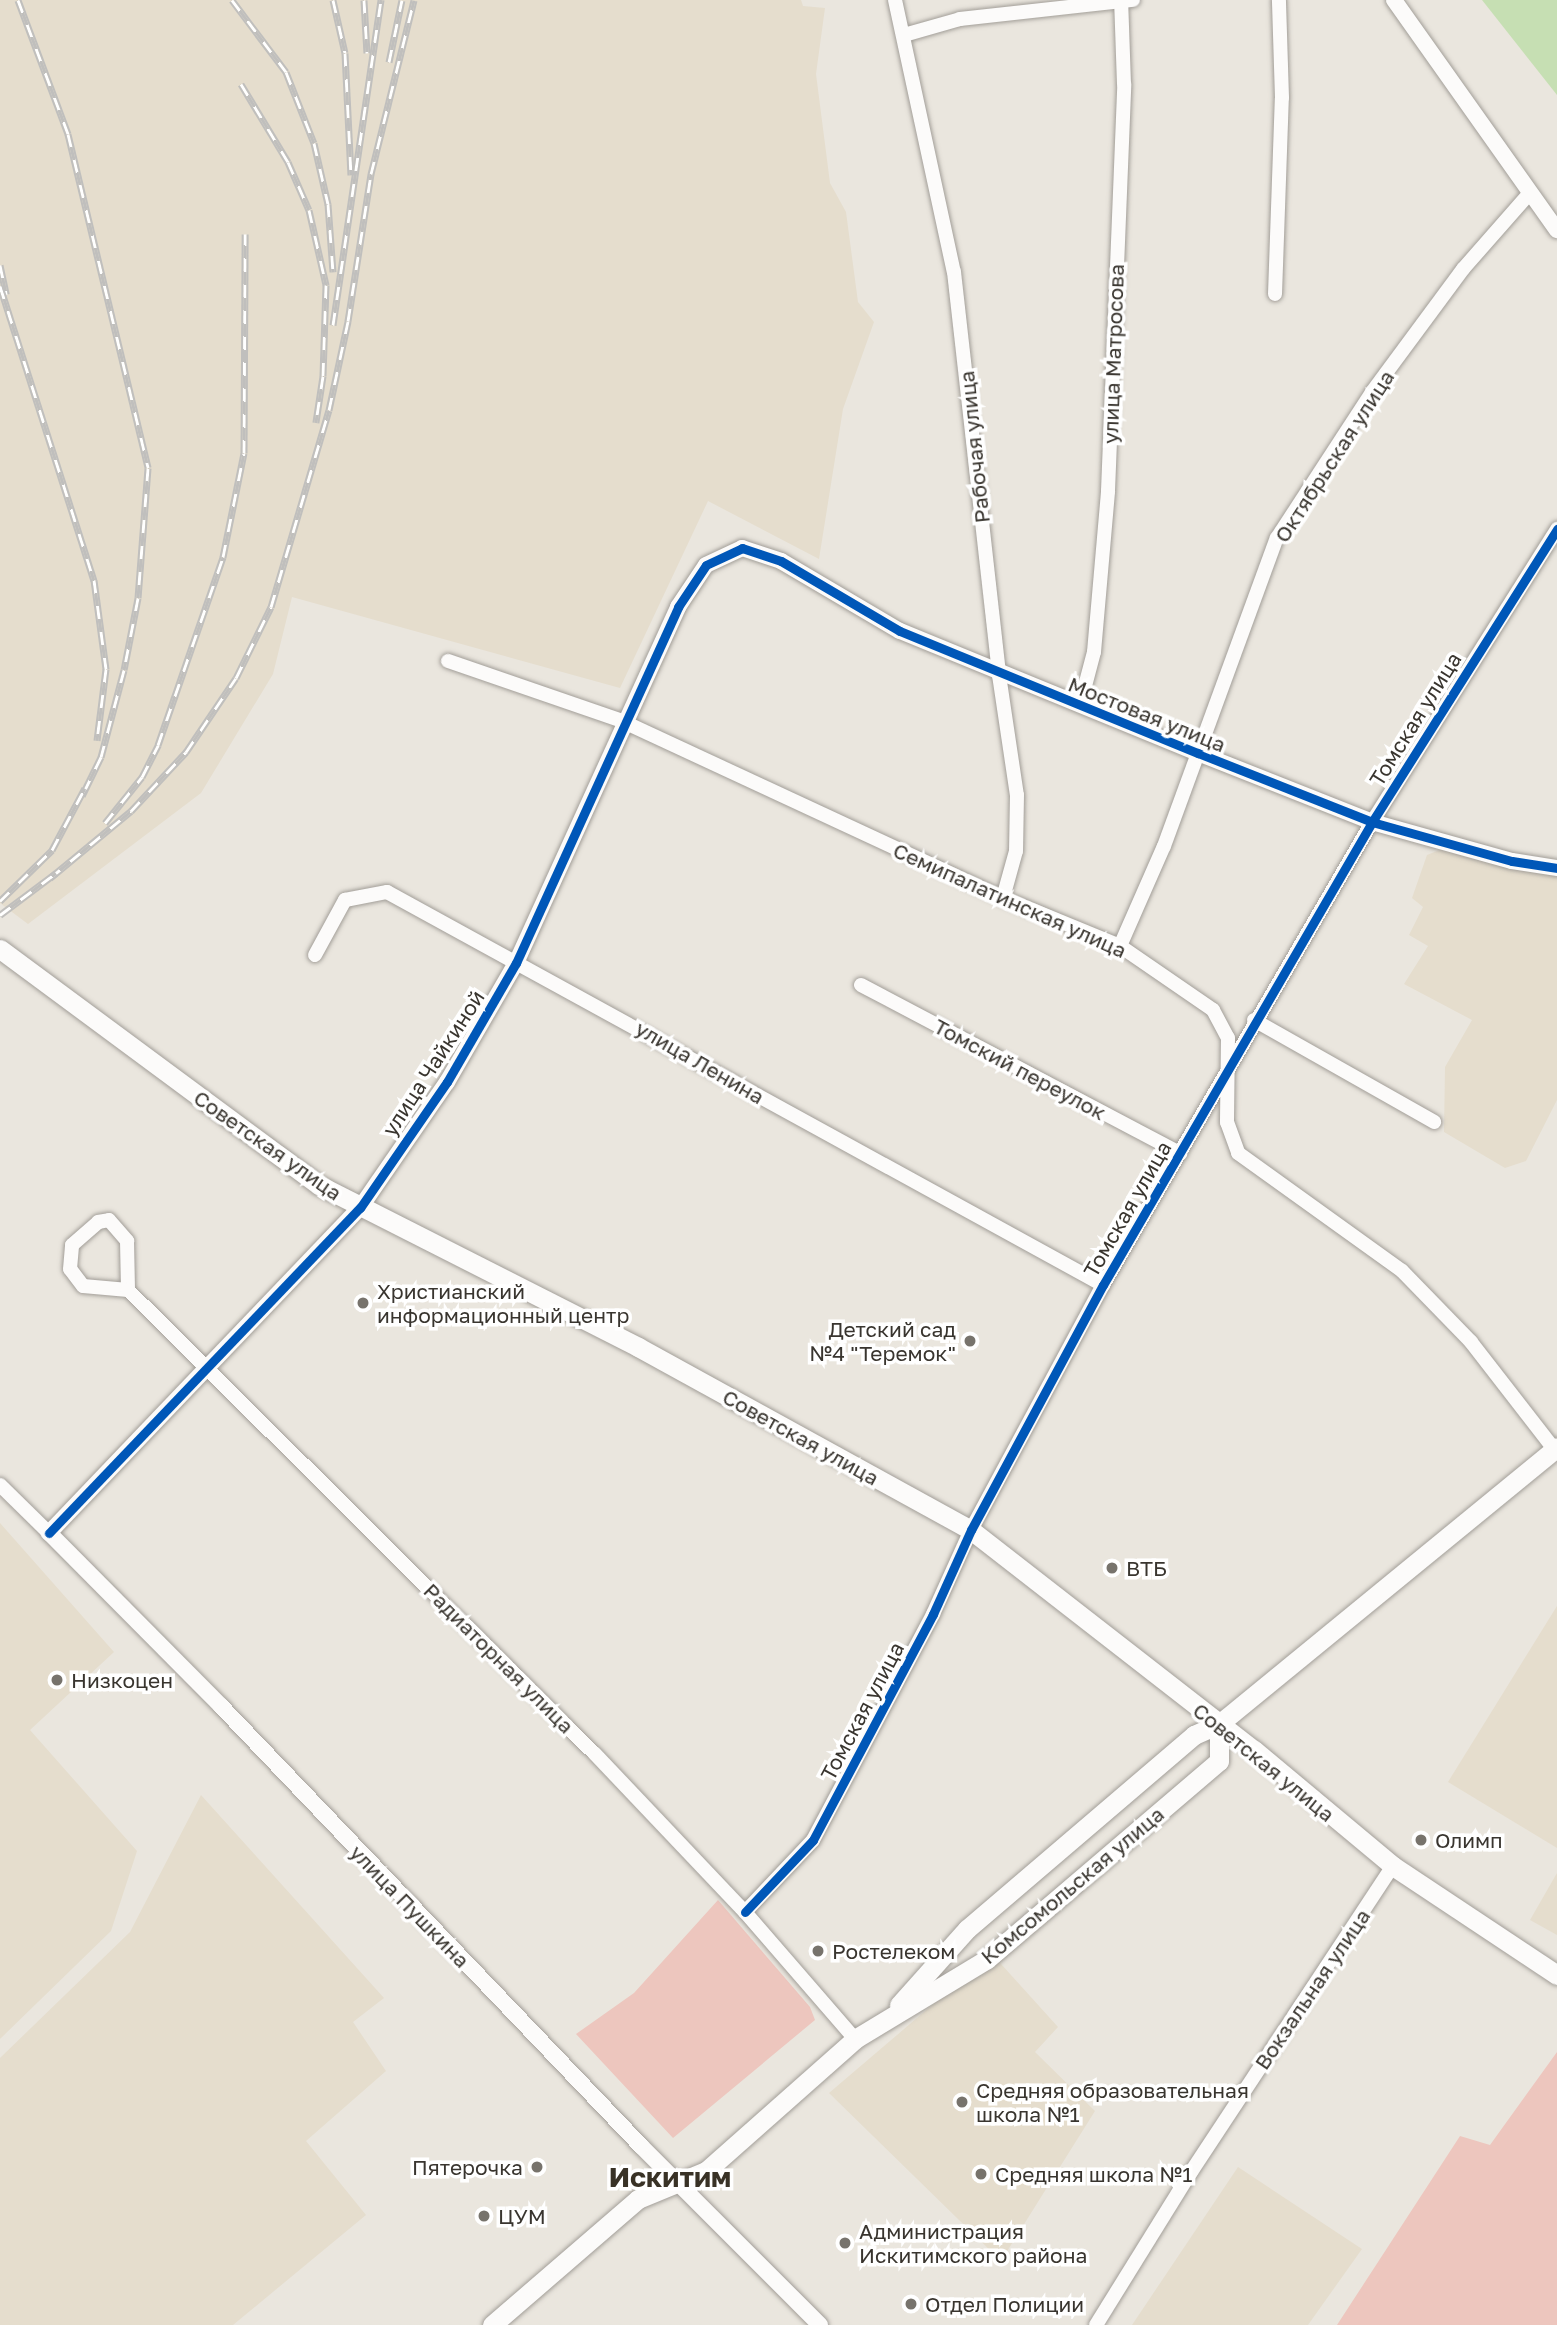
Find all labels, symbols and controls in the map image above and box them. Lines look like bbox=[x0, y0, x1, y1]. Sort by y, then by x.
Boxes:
street label: улица Матросова bbox=[1097, 264, 1129, 444]
street label: Октябрьская улица bbox=[1269, 365, 1399, 547]
street label: Рабочая улица bbox=[953, 370, 995, 524]
street label: Томская улица bbox=[1364, 648, 1466, 790]
street label: Мостовая улица bbox=[1065, 671, 1229, 757]
street label: Семипалатинская улица bbox=[889, 837, 1131, 963]
street label: улица Чайкиной bbox=[377, 985, 489, 1141]
street label: Томский переулок bbox=[930, 1013, 1110, 1125]
street label: улица Ленина bbox=[631, 1015, 769, 1109]
street label: Советская улица bbox=[189, 1085, 347, 1205]
street label: Томская улица bbox=[1078, 1137, 1176, 1281]
place label: Христианский информационный центр bbox=[377, 1278, 629, 1328]
marker: Христианский информационный центр bbox=[355, 1295, 371, 1311]
place label: Детский сад №4 "Теремок" bbox=[809, 1316, 956, 1366]
marker: Детский сад №4 "Теремок" bbox=[962, 1333, 978, 1349]
street label: Советская улица bbox=[718, 1384, 884, 1490]
place label: ВТБ bbox=[1126, 1555, 1167, 1581]
marker: ВТБ bbox=[1104, 1560, 1120, 1576]
street label: Радиаторная улица bbox=[419, 1578, 579, 1738]
street label: Томская улица bbox=[815, 1638, 909, 1784]
place label: Низкоцен bbox=[71, 1667, 173, 1693]
marker: Низкоцен bbox=[49, 1672, 65, 1688]
street label: Советская улица bbox=[1188, 1697, 1340, 1827]
street label: Комсомольская улица bbox=[975, 1801, 1169, 1969]
place label: Олимп bbox=[1435, 1827, 1503, 1853]
marker: Олимп bbox=[1413, 1832, 1429, 1848]
street label: улица Пушкина bbox=[345, 1839, 475, 1973]
street label: Вокзальная улица bbox=[1249, 1904, 1375, 2074]
place label: Ростелеком bbox=[832, 1938, 955, 1964]
marker: Ростелеком bbox=[810, 1943, 826, 1959]
place label: Средняя образовательная школа №1 bbox=[976, 2077, 1249, 2127]
marker: Средняя образовательная школа №1 bbox=[954, 2094, 970, 2110]
place label: Пятерочка bbox=[412, 2154, 523, 2180]
marker: Пятерочка bbox=[529, 2159, 545, 2175]
district label: Искитим bbox=[609, 2160, 731, 2194]
place label: Средняя школа №1 bbox=[995, 2161, 1193, 2187]
marker: Средняя школа №1 bbox=[973, 2166, 989, 2182]
place label: ЦУМ bbox=[498, 2203, 546, 2229]
marker: ЦУМ bbox=[476, 2208, 492, 2224]
place label: Администрация Искитимского района bbox=[859, 2218, 1087, 2268]
marker: Администрация Искитимского района bbox=[837, 2235, 853, 2251]
place label: Отдел Полиции bbox=[925, 2291, 1084, 2317]
marker: Отдел Полиции bbox=[903, 2296, 919, 2312]

